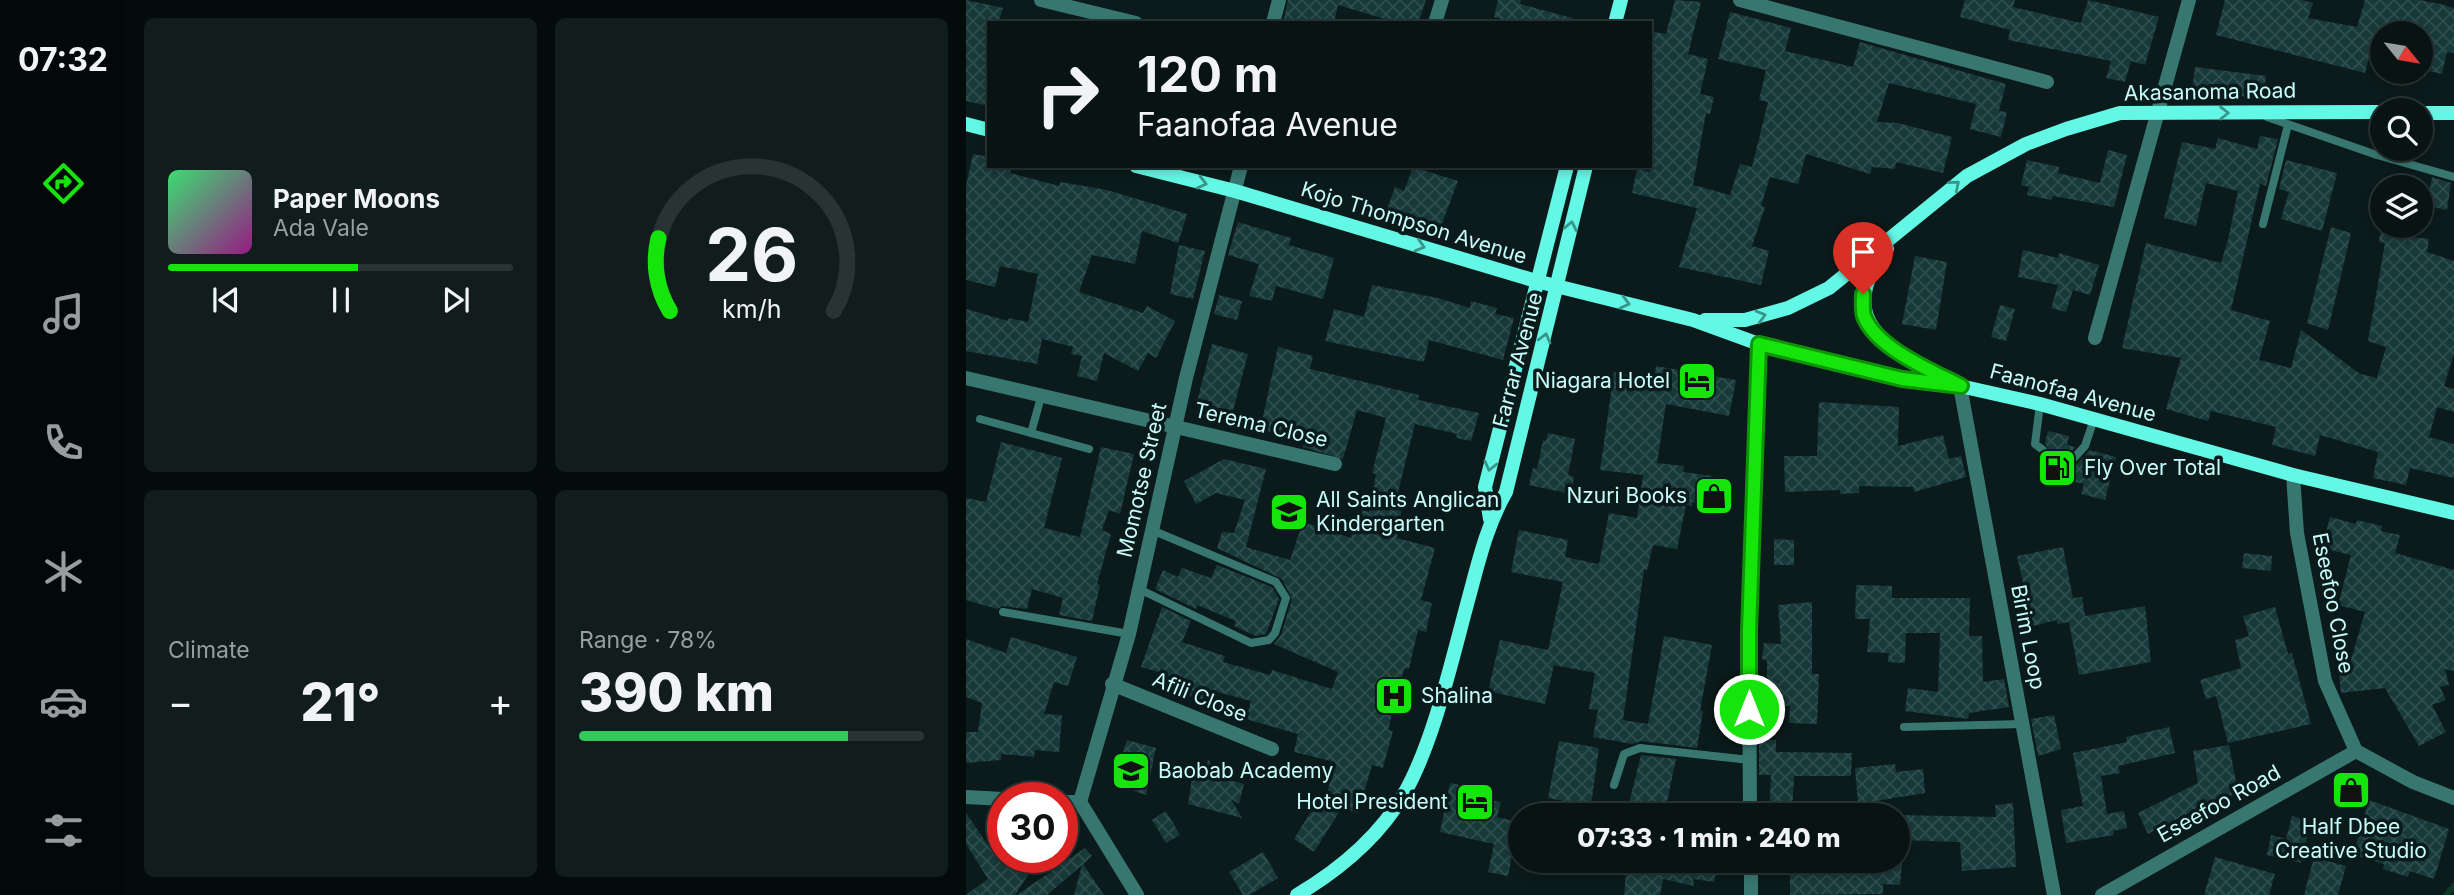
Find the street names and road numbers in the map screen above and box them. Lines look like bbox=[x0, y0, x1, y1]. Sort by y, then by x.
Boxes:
street label: Akasanoma Road bbox=[2124, 77, 2296, 106]
street label: Kojo Thompson Avenue bbox=[1298, 176, 1530, 269]
street label: Farrar Avenue bbox=[1487, 289, 1548, 430]
street label: Faanofaa Avenue bbox=[1987, 358, 2159, 427]
street label: Terema Close bbox=[1192, 397, 1330, 452]
street label: Momotse Street bbox=[1112, 400, 1171, 560]
street label: Eseefoo Close bbox=[2308, 530, 2359, 675]
street label: Birim Loop bbox=[2006, 582, 2051, 692]
street label: Afili Close bbox=[1149, 666, 1251, 727]
street label: Eseefoo Road bbox=[2153, 759, 2285, 848]

